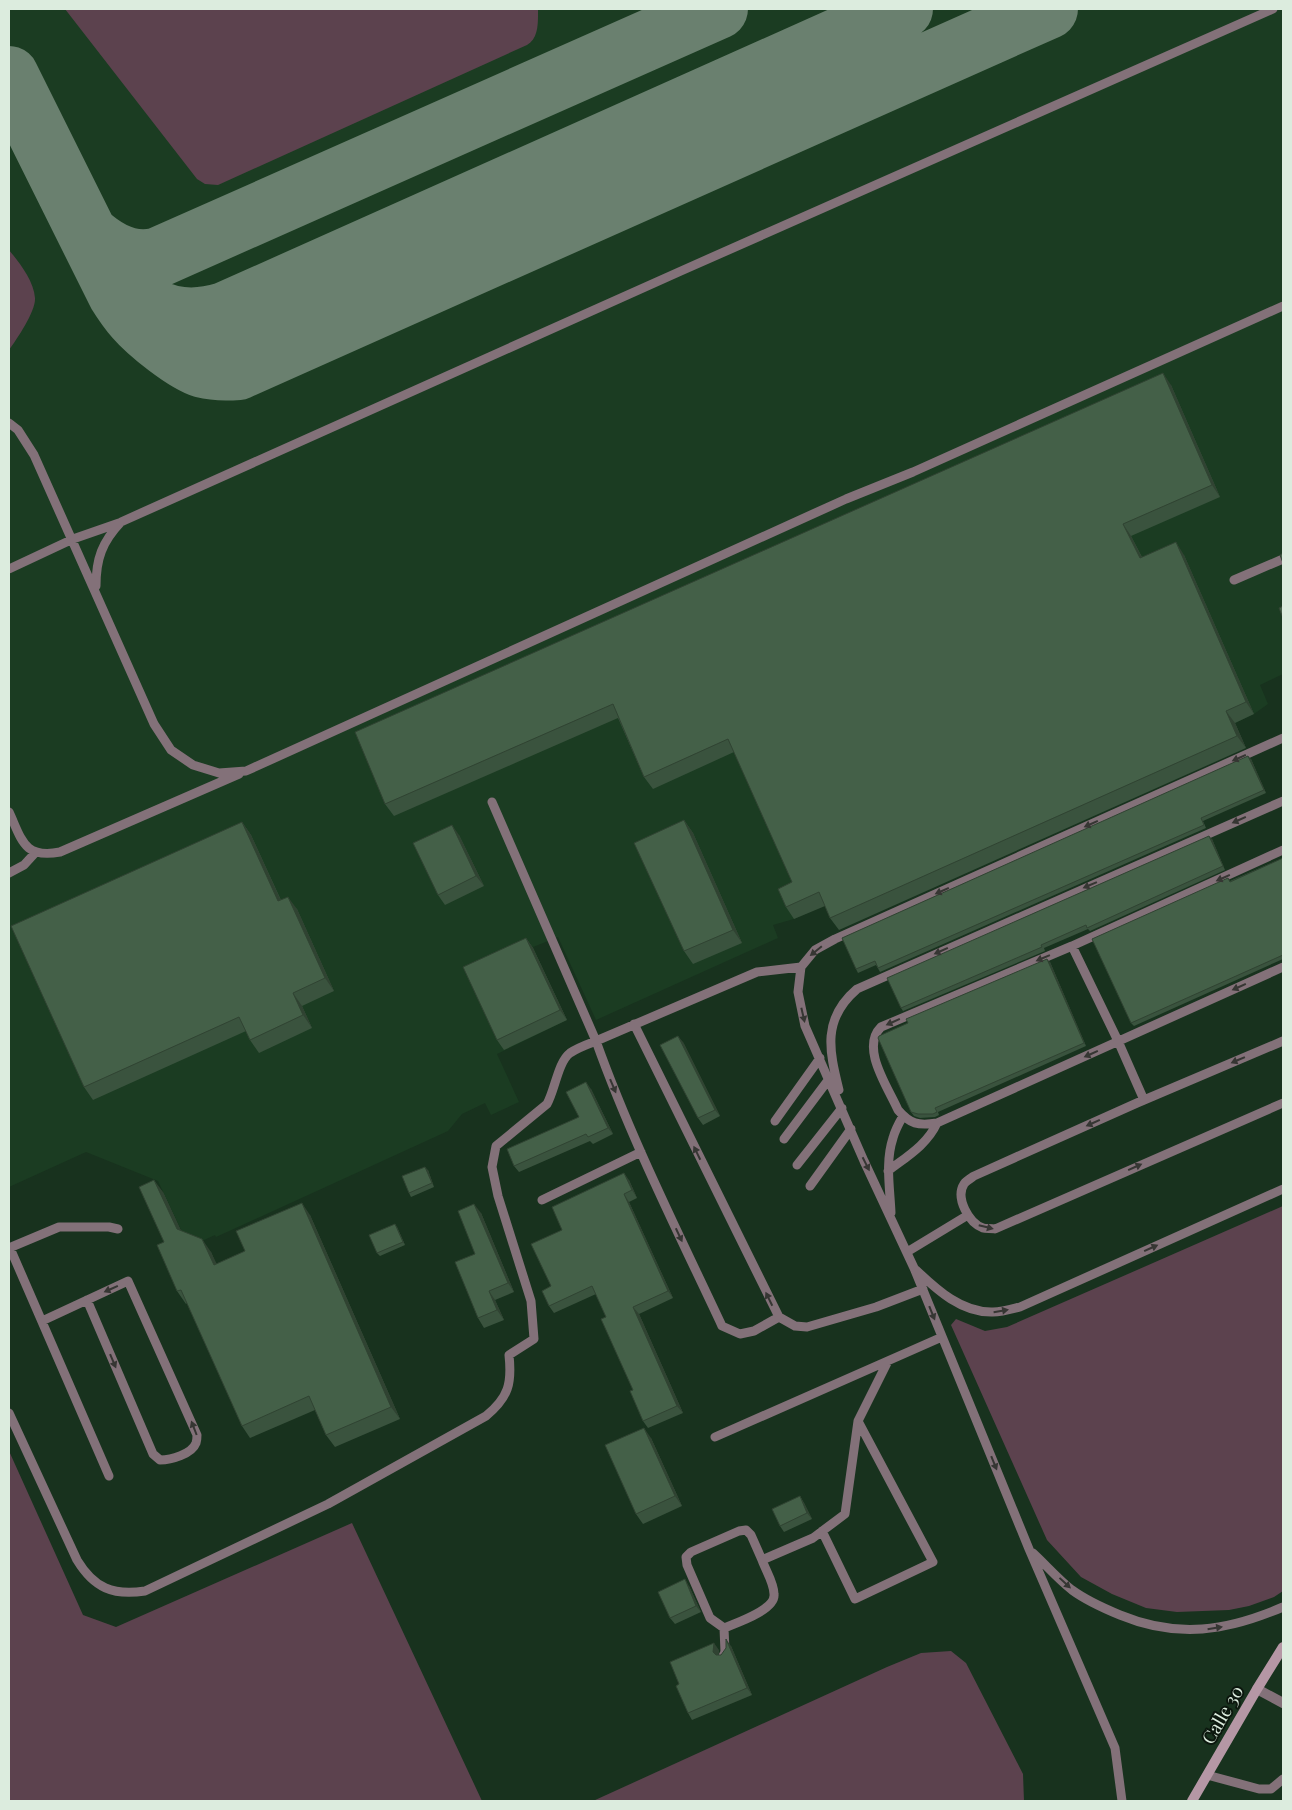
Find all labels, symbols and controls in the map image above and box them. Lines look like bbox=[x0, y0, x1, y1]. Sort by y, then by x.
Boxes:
one-way arrow bbox=[1232, 754, 1246, 762]
one-way arrow bbox=[1232, 817, 1246, 825]
one-way arrow bbox=[1084, 821, 1098, 829]
one-way arrow bbox=[1216, 874, 1230, 882]
one-way arrow bbox=[1083, 882, 1097, 890]
one-way arrow bbox=[935, 887, 949, 895]
one-way arrow bbox=[810, 946, 823, 956]
one-way arrow bbox=[934, 948, 948, 956]
one-way arrow bbox=[1036, 955, 1050, 963]
one-way arrow bbox=[1232, 983, 1246, 991]
one-way arrow bbox=[799, 1007, 807, 1022]
one-way arrow bbox=[886, 1018, 900, 1026]
one-way arrow bbox=[1084, 1050, 1098, 1058]
one-way arrow bbox=[1231, 1057, 1245, 1065]
one-way arrow bbox=[610, 1079, 617, 1094]
one-way arrow bbox=[1086, 1119, 1100, 1127]
one-way arrow bbox=[693, 1146, 701, 1160]
one-way arrow bbox=[862, 1157, 870, 1171]
one-way arrow bbox=[1128, 1163, 1142, 1171]
one-way arrow bbox=[979, 1223, 994, 1231]
one-way arrow bbox=[676, 1228, 684, 1242]
one-way arrow bbox=[1144, 1244, 1158, 1252]
one-way arrow bbox=[104, 1286, 118, 1294]
one-way arrow bbox=[765, 1291, 774, 1306]
one-way arrow bbox=[929, 1305, 937, 1320]
one-way arrow bbox=[994, 1306, 1010, 1314]
one-way arrow bbox=[109, 1354, 117, 1368]
one-way arrow bbox=[190, 1420, 198, 1435]
one-way arrow bbox=[990, 1456, 998, 1470]
one-way arrow bbox=[1058, 1577, 1070, 1589]
one-way arrow bbox=[1208, 1624, 1224, 1632]
street label: Calle 30 bbox=[1196, 1681, 1249, 1748]

